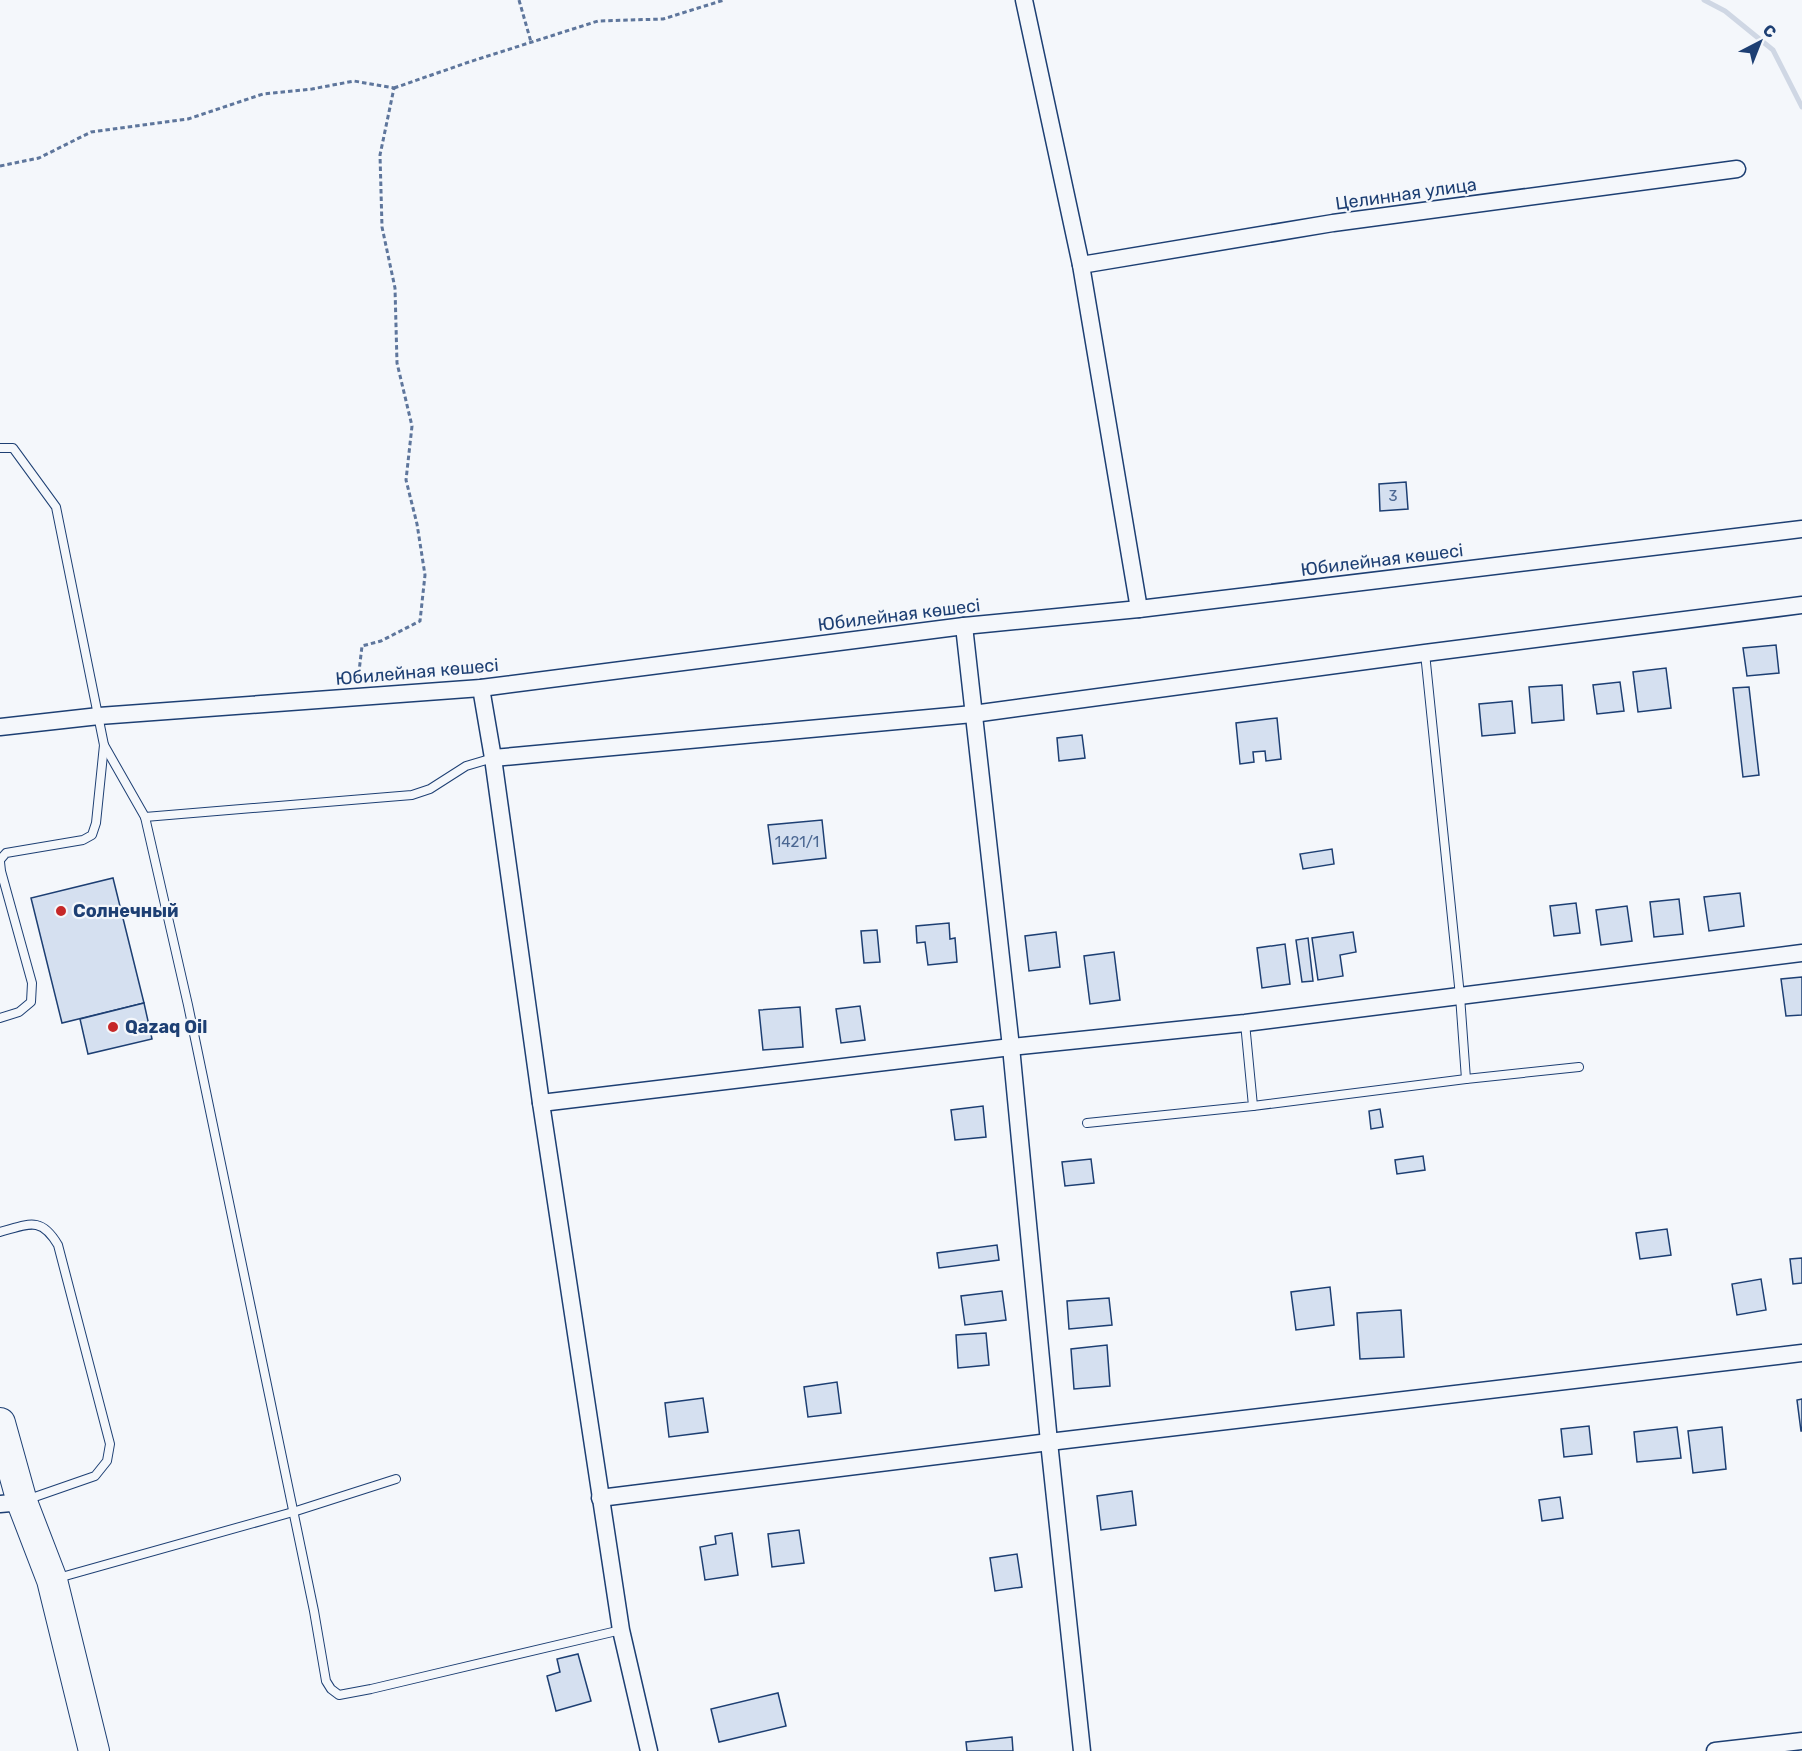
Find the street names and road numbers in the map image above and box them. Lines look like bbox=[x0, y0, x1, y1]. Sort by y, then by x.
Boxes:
street label: Целинная улица bbox=[1334, 173, 1478, 215]
street label: Юбилейная көшесі bbox=[1299, 539, 1465, 581]
street label: Юбилейная көшесі bbox=[816, 594, 982, 636]
street label: Юбилейная көшесі bbox=[335, 654, 499, 690]

